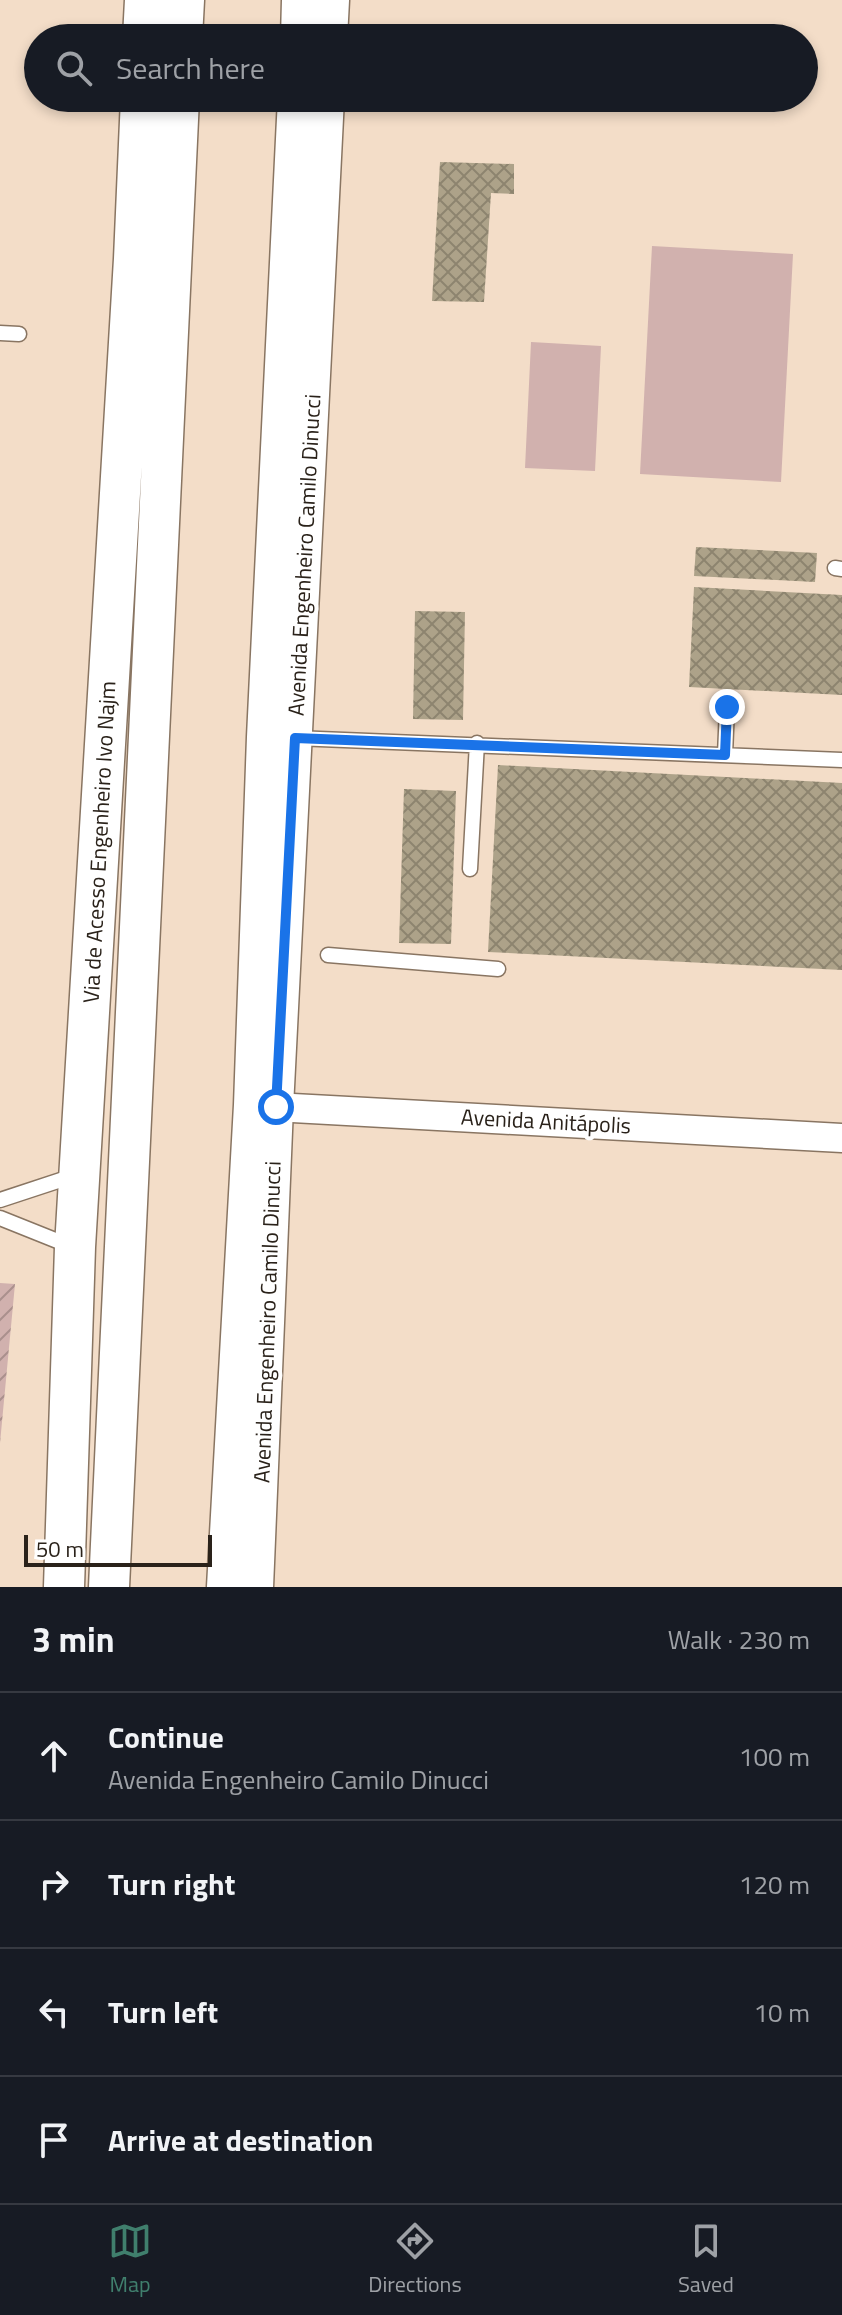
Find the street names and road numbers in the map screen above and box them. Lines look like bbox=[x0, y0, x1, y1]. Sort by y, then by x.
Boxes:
street label: Avenida Engenheiro Camilo Dinucci bbox=[279, 393, 329, 717]
street label: Via de Acesso Engenheiro Ivo Najm bbox=[74, 680, 124, 1004]
street label: Avenida Anitápolis bbox=[460, 1100, 632, 1142]
street label: Avenida Engenheiro Camilo Dinucci bbox=[244, 1160, 290, 1484]

